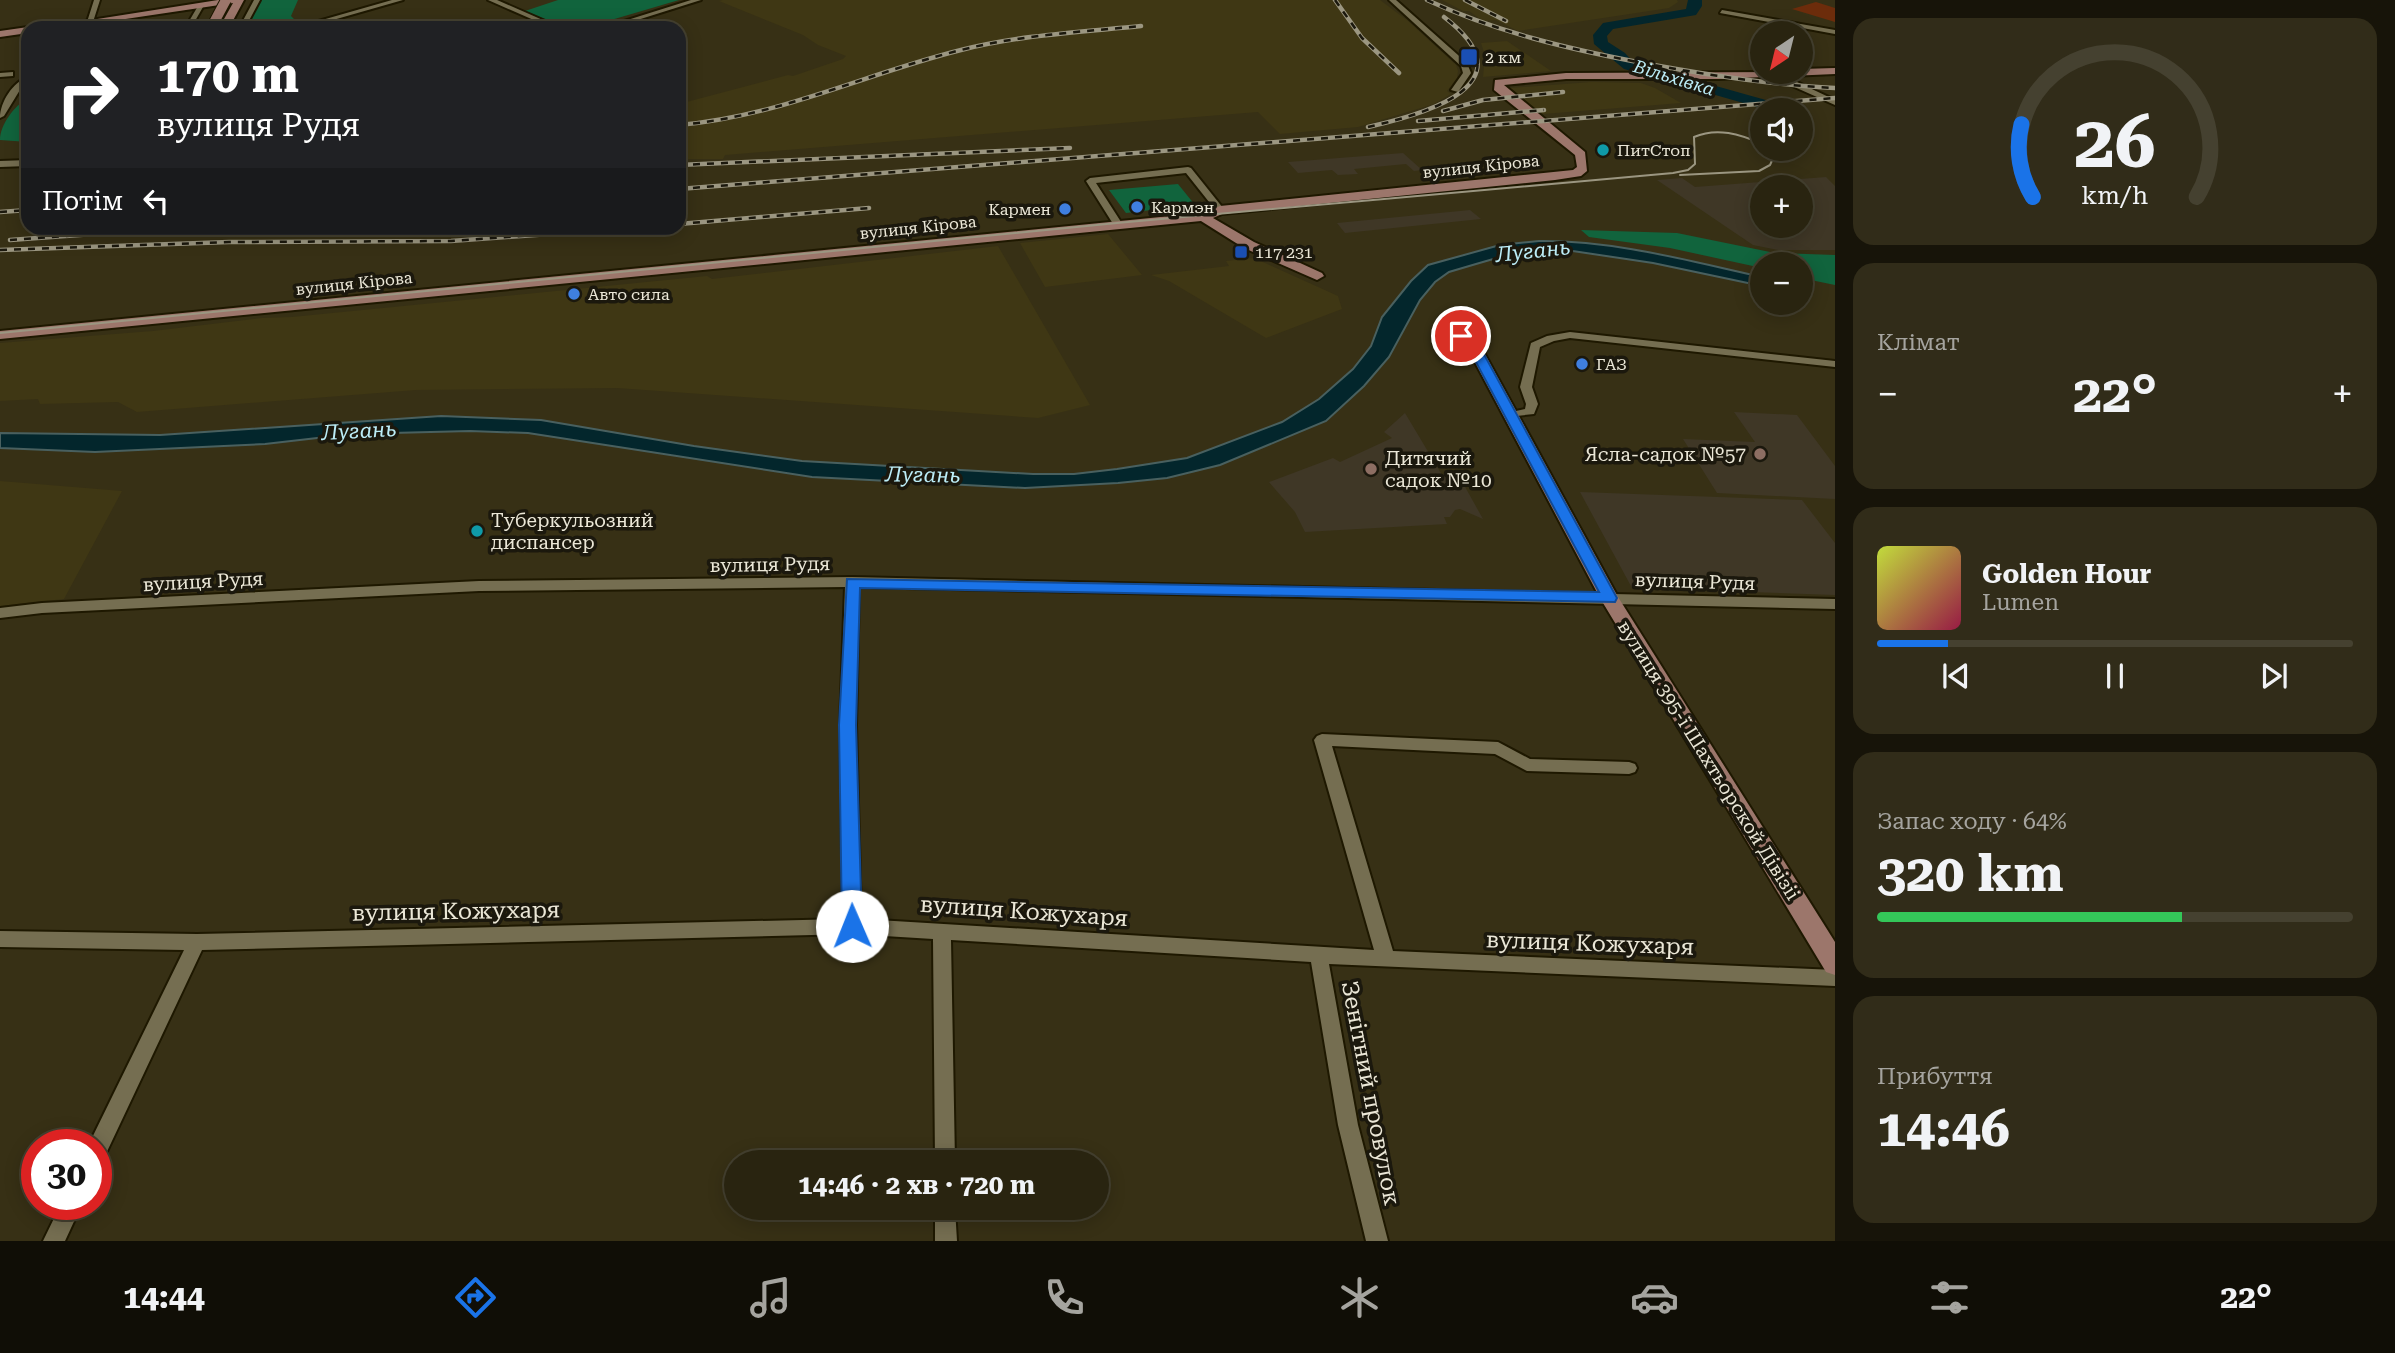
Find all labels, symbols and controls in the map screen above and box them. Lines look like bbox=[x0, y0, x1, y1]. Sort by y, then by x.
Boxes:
north arrow bbox=[1750, 21, 1813, 84]
map controls bbox=[1750, 21, 1813, 315]
text: 170 m bbox=[157, 47, 299, 104]
marker: 2 км bbox=[1459, 47, 1479, 67]
place label: 2 км bbox=[1485, 48, 1521, 67]
icon: right bbox=[42, 49, 133, 140]
water label: Вільхівка bbox=[1630, 55, 1717, 100]
button: sound bbox=[1750, 98, 1813, 161]
text: 26 bbox=[2074, 101, 2156, 186]
text: вулиця Рудя bbox=[157, 106, 360, 144]
place label: ПитСтоп bbox=[1617, 141, 1690, 160]
marker: ПитСтоп bbox=[1595, 142, 1611, 158]
street label: вулиця Кірова bbox=[1422, 151, 1541, 182]
button: + bbox=[1750, 175, 1813, 238]
text: km/h bbox=[2082, 181, 2148, 210]
icon: left bbox=[137, 182, 175, 220]
text: Потім bbox=[42, 186, 123, 216]
place label: Кармэн bbox=[1151, 198, 1214, 217]
marker: Кармэн bbox=[1129, 199, 1145, 215]
place label: Кармен bbox=[988, 200, 1051, 219]
marker: Кармен bbox=[1057, 201, 1073, 217]
street label: вулиця Кірова bbox=[859, 212, 978, 243]
water label: Лугань bbox=[1492, 235, 1572, 267]
place label: 117 231 bbox=[1255, 243, 1313, 262]
marker: 117 231 bbox=[1233, 244, 1249, 260]
button: − bbox=[1750, 252, 1813, 315]
street label: вулиця Кірова bbox=[295, 268, 414, 299]
place label: Авто сила bbox=[588, 285, 670, 304]
marker: Авто сила bbox=[566, 286, 582, 302]
pin bbox=[1431, 306, 1491, 366]
icon: arrive bbox=[1442, 317, 1480, 355]
text: Клімат bbox=[1877, 329, 1960, 356]
place label: ГАЗ bbox=[1596, 355, 1627, 374]
marker: ГАЗ bbox=[1574, 356, 1590, 372]
text: 22° bbox=[2073, 364, 2157, 425]
text: − bbox=[1877, 372, 1898, 416]
text: + bbox=[2332, 372, 2353, 416]
water label: Лугань bbox=[319, 417, 397, 445]
place label: Ясла-садок №57 bbox=[1585, 443, 1746, 466]
marker: Ясла-садок №57 bbox=[1752, 446, 1768, 462]
place label: Дитячий садок №10 bbox=[1385, 447, 1492, 492]
marker: Дитячий садок №10 bbox=[1363, 461, 1379, 477]
water label: Лугань bbox=[883, 462, 961, 488]
place label: Туберкульозний диспансер bbox=[491, 509, 654, 554]
marker: Туберкульозний диспансер bbox=[469, 523, 485, 539]
street label: вулиця Рудя bbox=[710, 552, 831, 577]
text: Golden Hour bbox=[1982, 559, 2151, 589]
street label: вулиця Рудя bbox=[142, 567, 264, 596]
street label: вулиця Рудя bbox=[1634, 568, 1756, 595]
text: Lumen bbox=[1982, 589, 2059, 616]
street label: вулиця 395-ї Шахтьорской Дівізіі bbox=[1613, 616, 1804, 904]
icon: previous bbox=[1937, 657, 1975, 695]
icon: pause bbox=[2096, 657, 2134, 695]
icon: next bbox=[2255, 657, 2293, 695]
text: Запас ходу · 64% bbox=[1877, 808, 2067, 835]
text: 320 km bbox=[1877, 843, 2064, 904]
position arrow bbox=[815, 889, 889, 963]
street label: вулиця Кожухаря bbox=[919, 891, 1129, 932]
street label: вулиця Кожухаря bbox=[352, 896, 560, 927]
street label: вулиця Кожухаря bbox=[1485, 926, 1695, 961]
street label: Зенітний провулок bbox=[1335, 979, 1406, 1208]
text: Прибуття bbox=[1877, 1063, 1993, 1090]
text: 14:46 bbox=[1877, 1098, 2010, 1159]
speed limit sign: 30 bbox=[21, 1129, 112, 1220]
text: 14:46 · 2 хв · 720 m bbox=[798, 1170, 1035, 1200]
icon: directions bbox=[451, 1273, 500, 1322]
icon: music bbox=[746, 1273, 795, 1322]
icon: phone bbox=[1040, 1273, 1089, 1322]
icon: climate bbox=[1335, 1273, 1384, 1322]
icon: car bbox=[1630, 1273, 1679, 1322]
icon: filters bbox=[1925, 1273, 1974, 1322]
text: 14:44 bbox=[123, 1278, 205, 1316]
text: 22° bbox=[2220, 1278, 2272, 1316]

